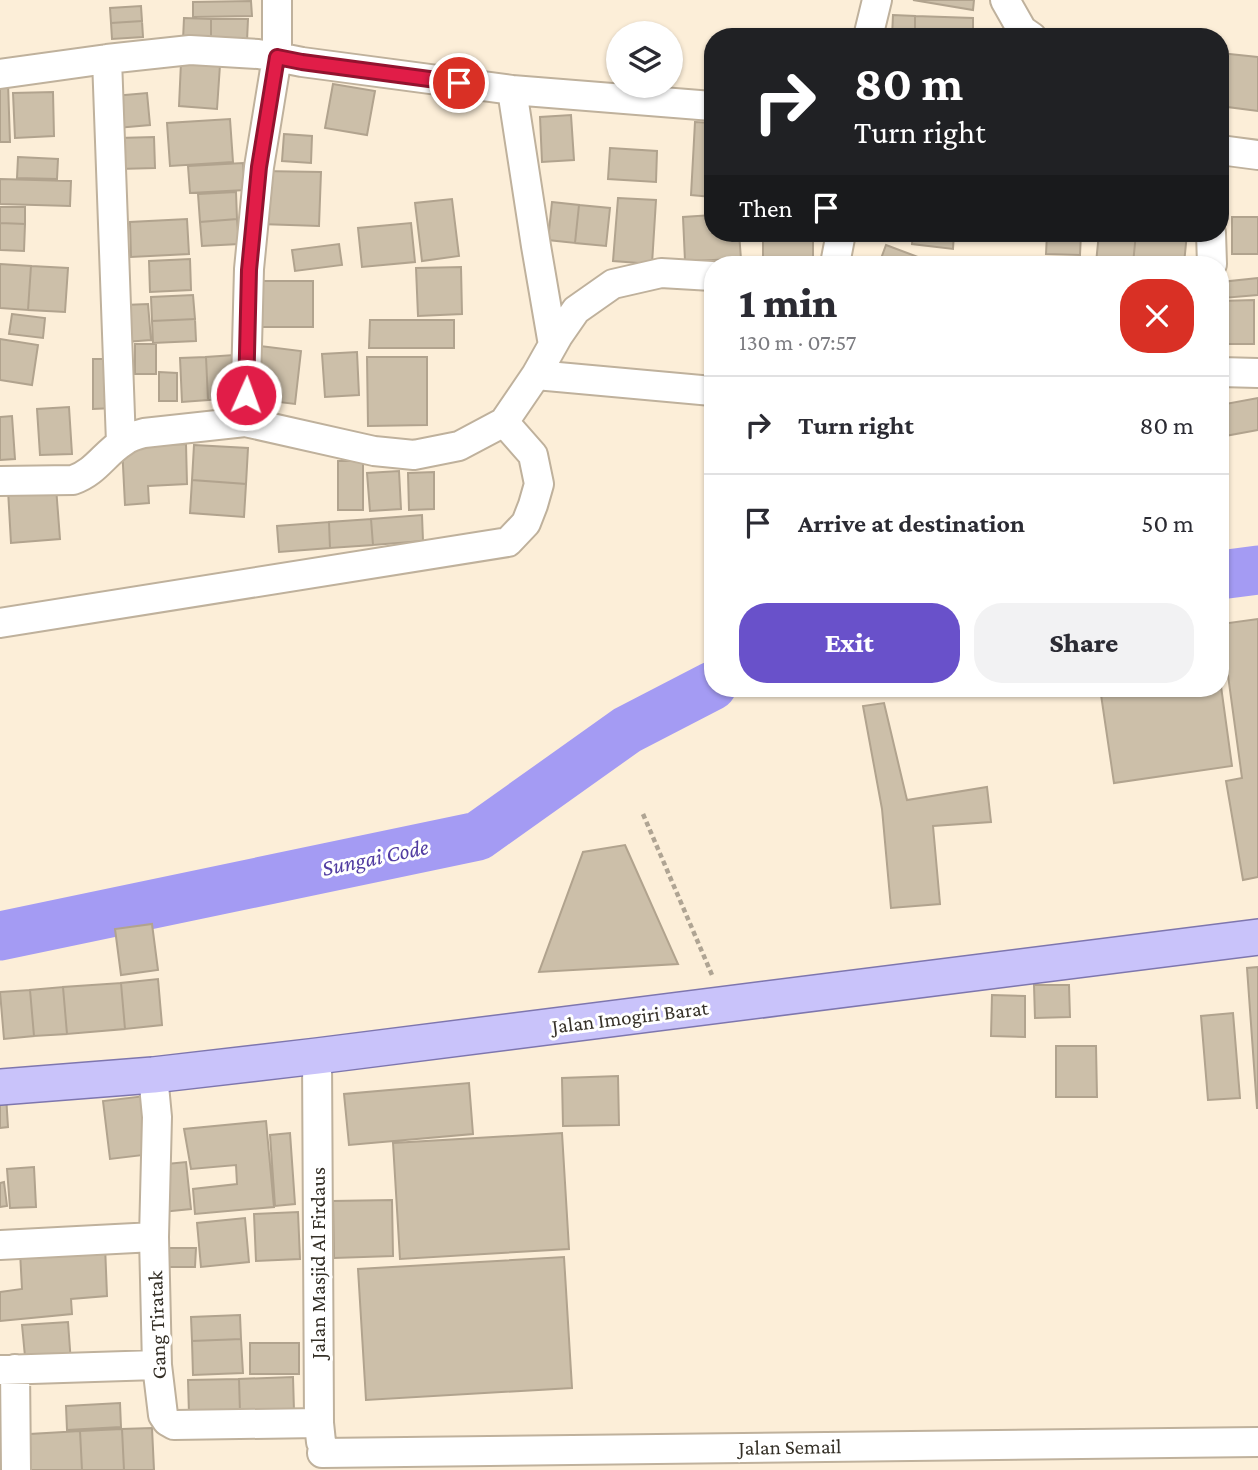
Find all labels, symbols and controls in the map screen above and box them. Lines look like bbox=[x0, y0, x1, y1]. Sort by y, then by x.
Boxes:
map controls bbox=[606, 21, 683, 98]
button: layers bbox=[606, 21, 683, 98]
pin bbox=[429, 53, 489, 113]
icon: right bbox=[739, 56, 830, 147]
text: 80 m bbox=[854, 56, 963, 111]
icon: arrive bbox=[440, 64, 478, 102]
text: Turn right bbox=[854, 114, 986, 150]
icon: arrive bbox=[807, 189, 845, 227]
text: Then bbox=[739, 194, 793, 223]
text: 1 min bbox=[739, 279, 837, 326]
button: close bbox=[1120, 279, 1194, 353]
text: 130 m · 07:57 bbox=[739, 329, 856, 355]
position arrow bbox=[209, 358, 283, 432]
icon: right bbox=[739, 406, 777, 444]
text: Turn right bbox=[798, 411, 914, 440]
text: 80 m bbox=[1140, 411, 1194, 440]
icon: arrive bbox=[739, 504, 777, 542]
text: Arrive at destination bbox=[798, 509, 1025, 538]
text: 50 m bbox=[1141, 509, 1194, 538]
button: Exit bbox=[739, 603, 960, 683]
button: Share bbox=[974, 603, 1194, 683]
water label: Sungai Code bbox=[319, 833, 431, 881]
street label: Jalan Imogiri Barat bbox=[548, 995, 711, 1039]
street label: Jalan Masjid Al Firdaus bbox=[306, 1167, 330, 1361]
street label: Gang Tiratak bbox=[143, 1270, 171, 1380]
street label: Jalan Semail bbox=[736, 1434, 842, 1460]

